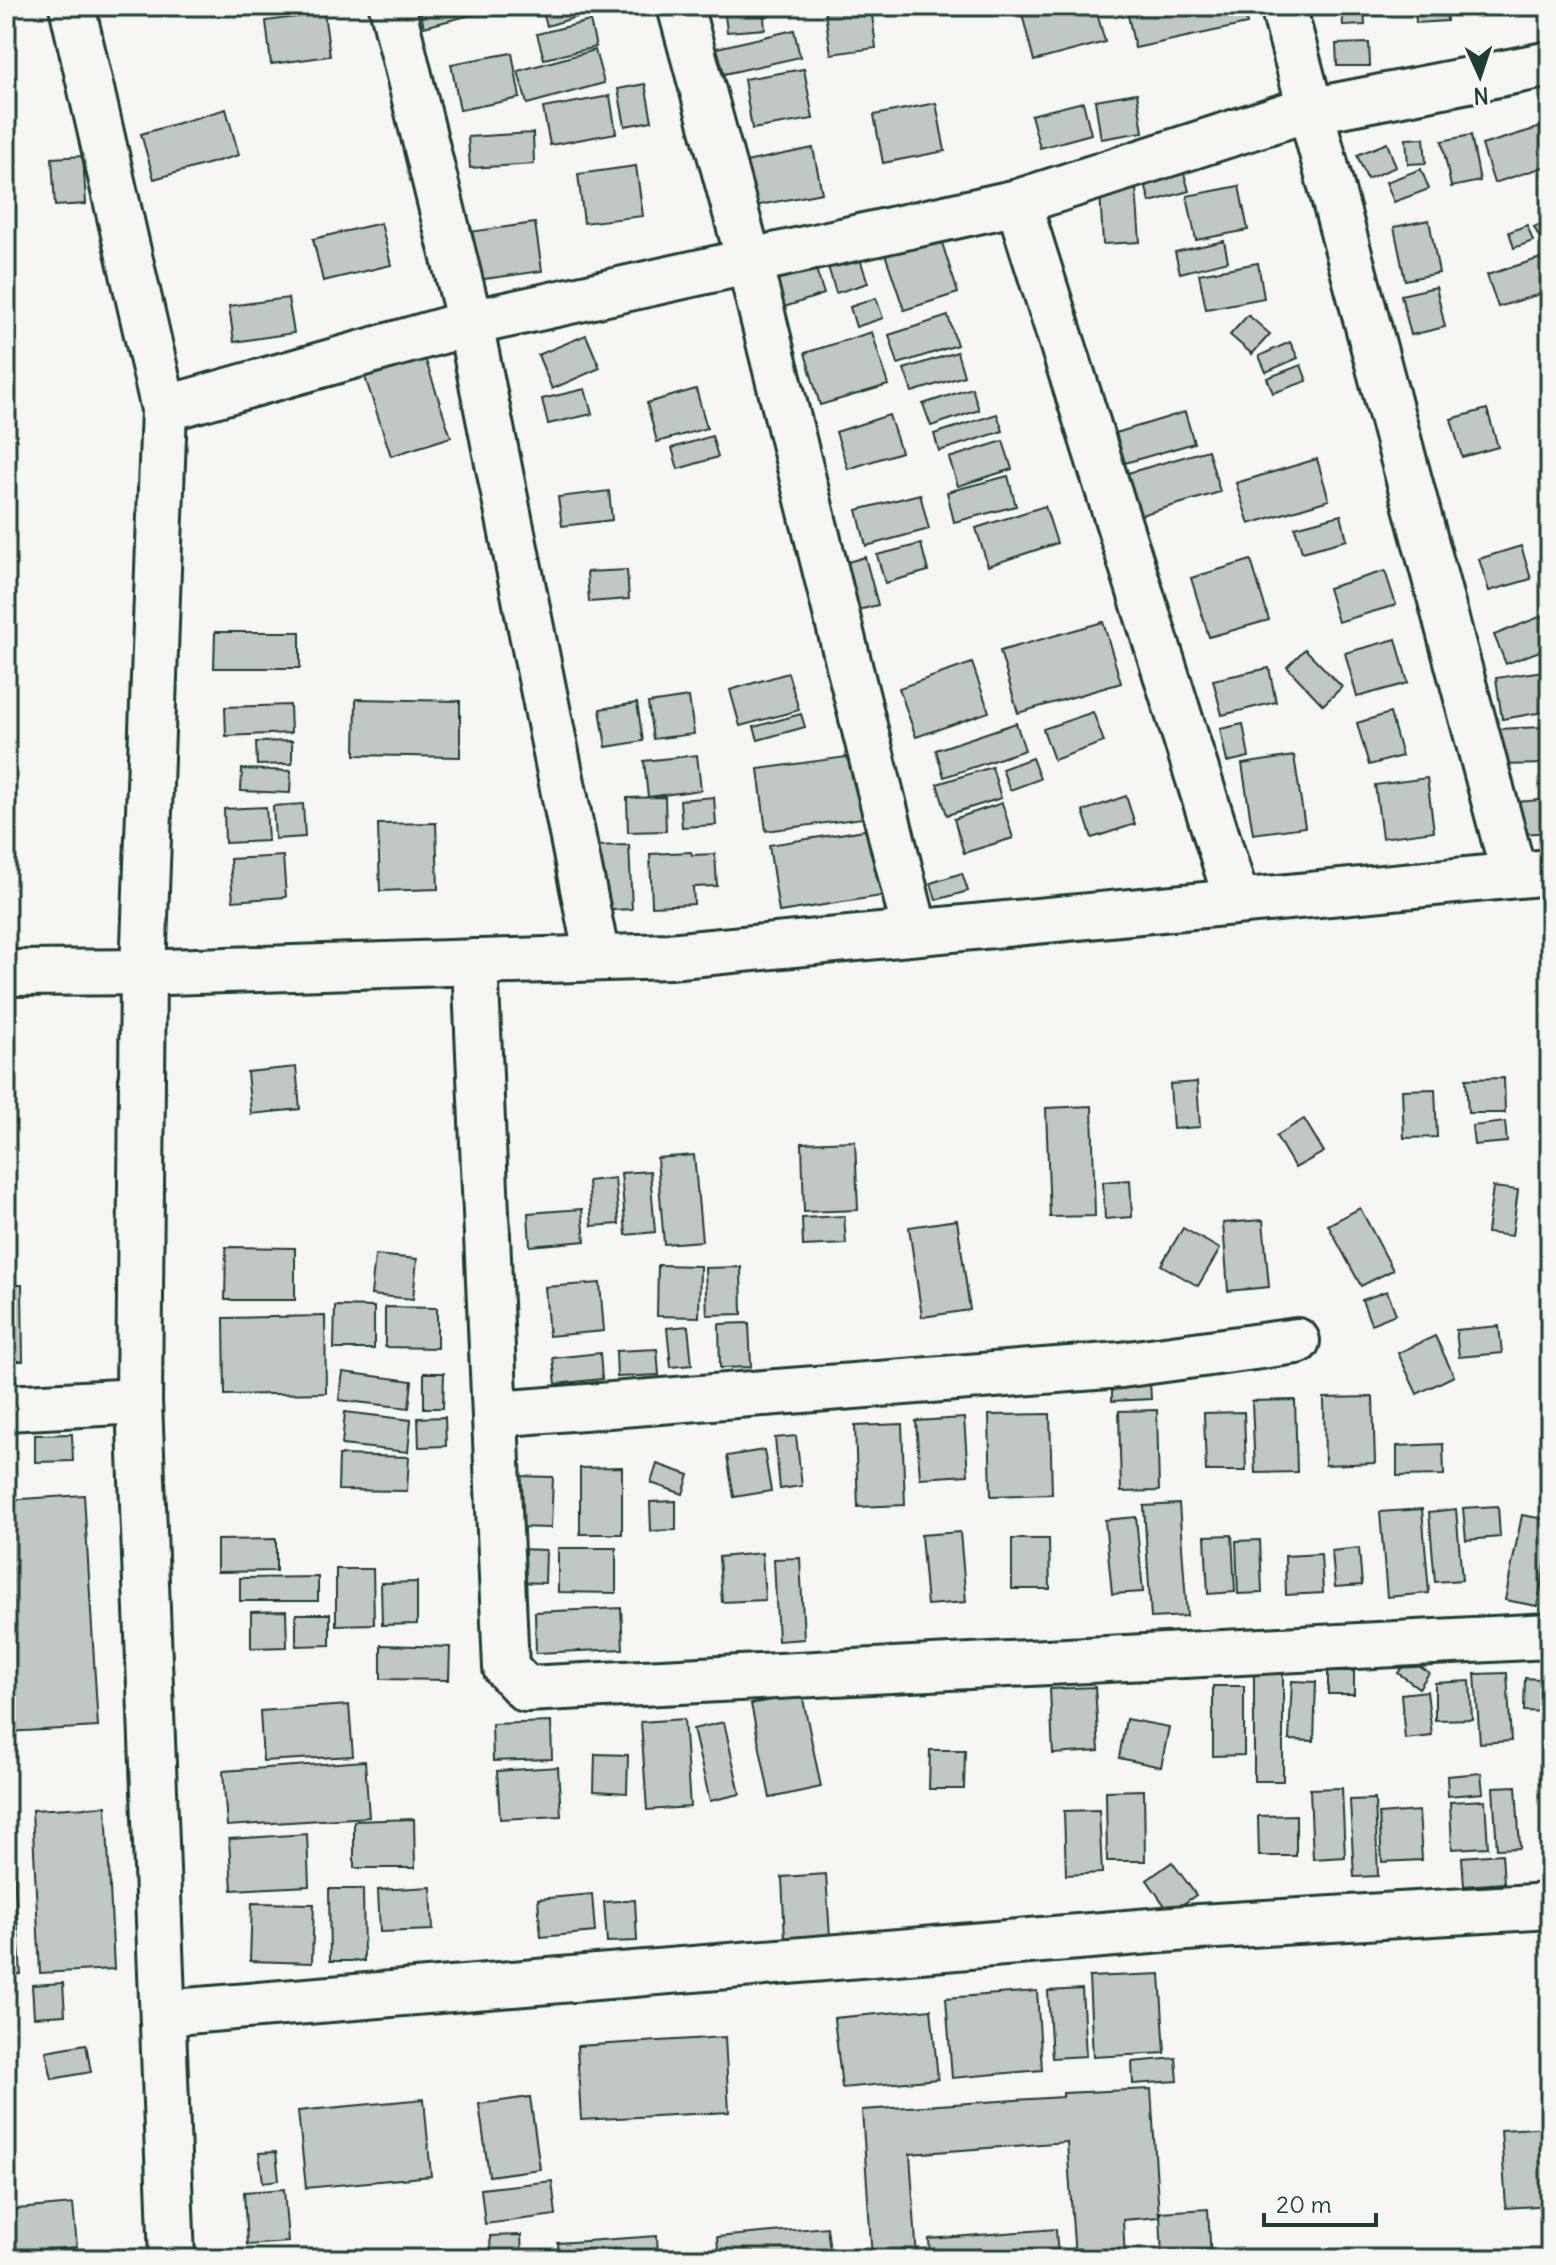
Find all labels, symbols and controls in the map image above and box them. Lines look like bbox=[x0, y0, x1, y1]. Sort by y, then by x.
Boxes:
north arrow bbox=[1440, 36, 1520, 116]
text: N bbox=[1473, 82, 1489, 110]
scale bar bbox=[1264, 2177, 1376, 2227]
text: 20 m bbox=[1276, 2189, 1332, 2219]

